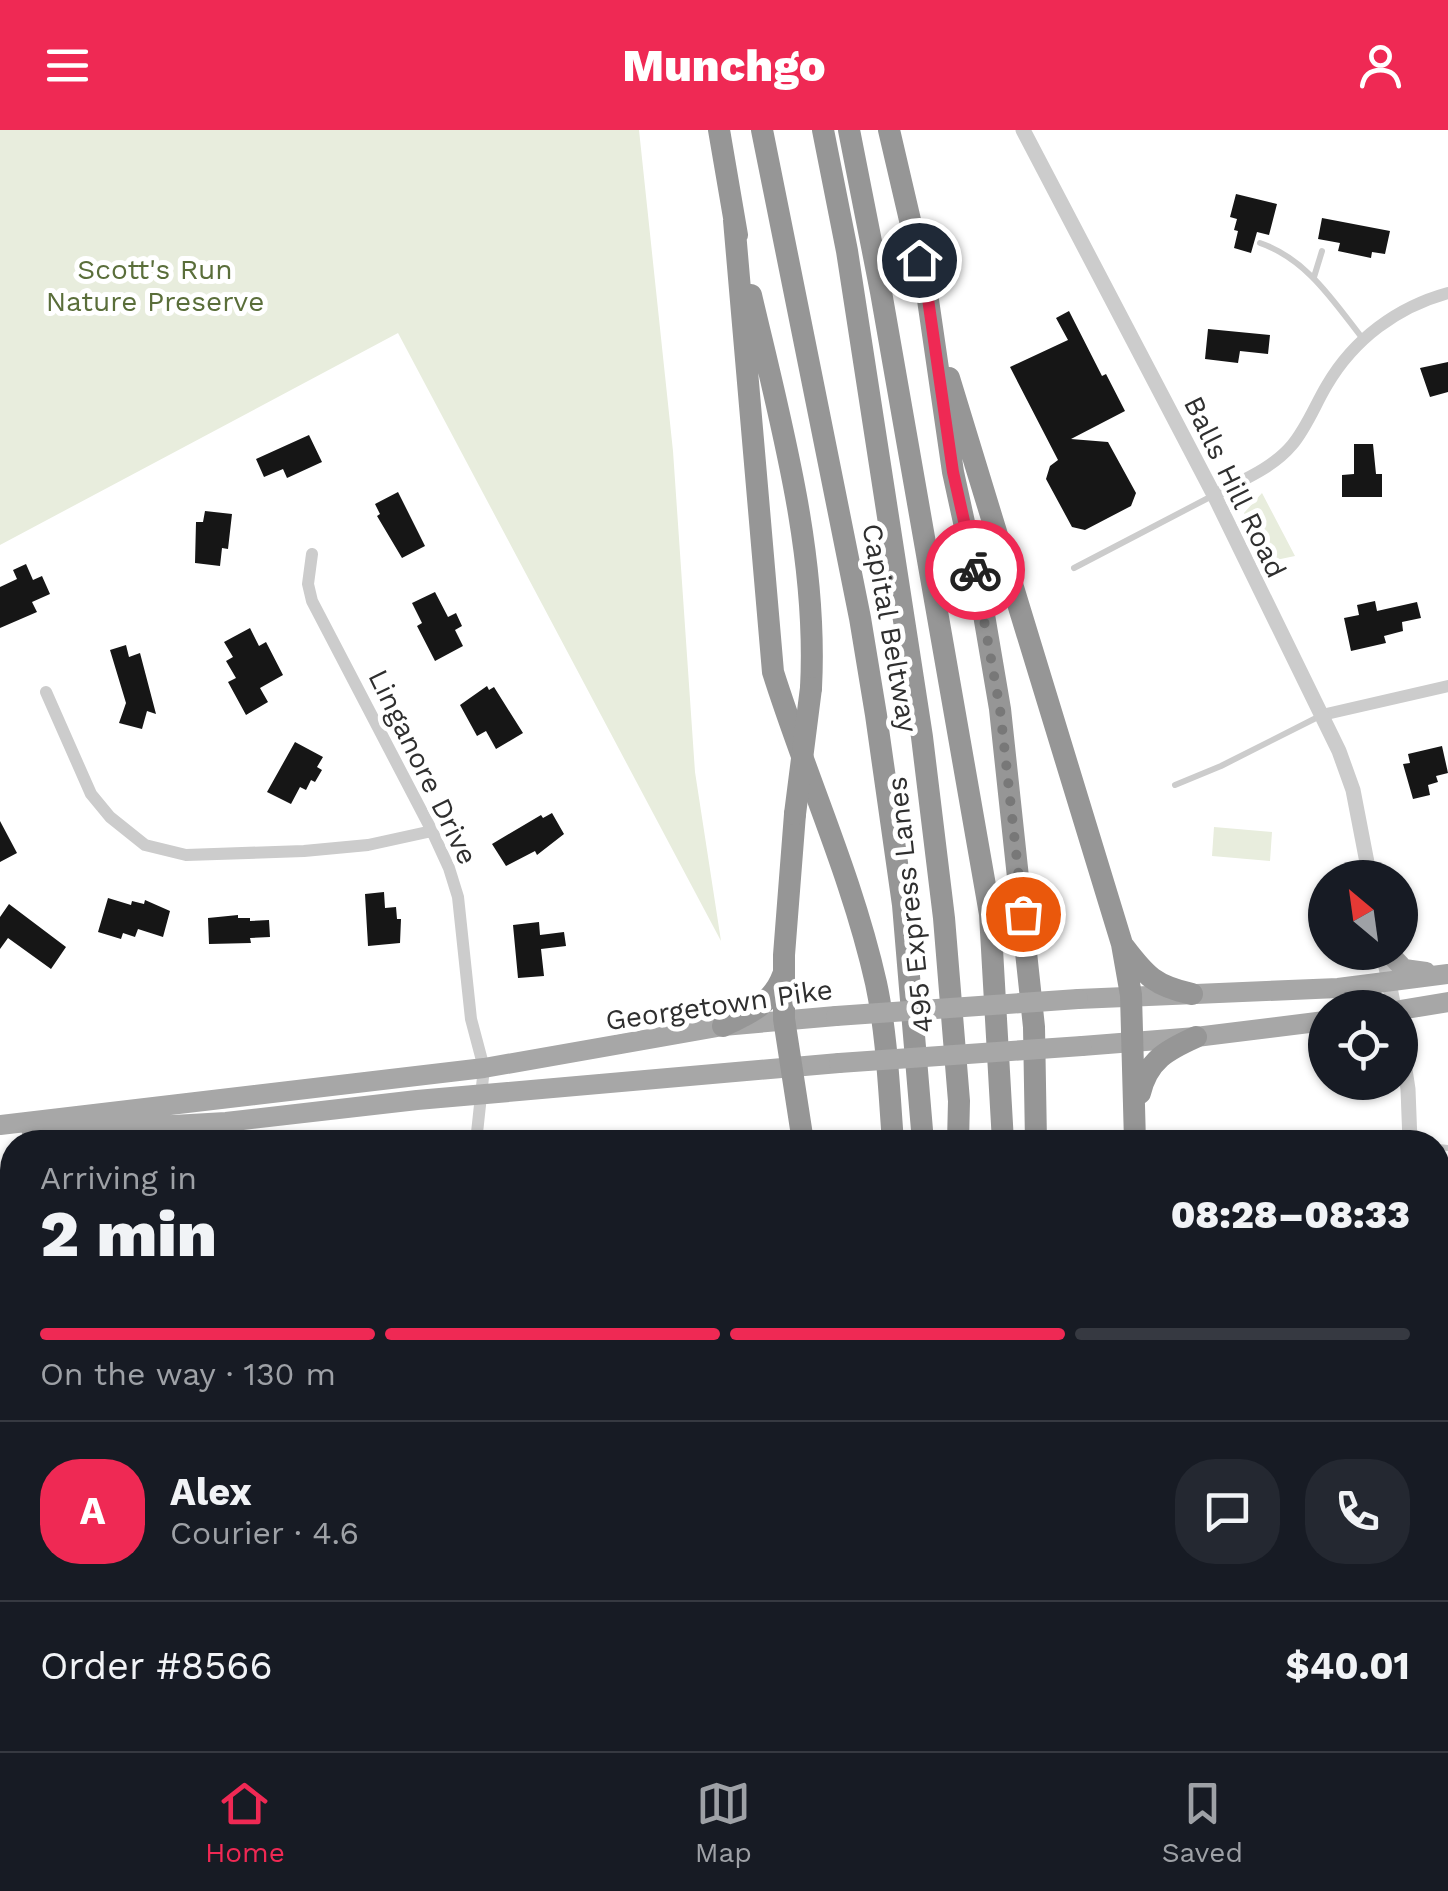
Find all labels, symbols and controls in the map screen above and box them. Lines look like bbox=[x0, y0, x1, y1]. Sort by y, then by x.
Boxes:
icon: menu bbox=[40, 38, 95, 93]
icon: person bbox=[1353, 38, 1408, 93]
text: Munchgo bbox=[622, 39, 826, 92]
pin bbox=[877, 218, 962, 303]
icon: home bbox=[892, 233, 947, 288]
park label: Scott's Run Nature Preserve bbox=[46, 253, 264, 318]
street label: Balls Hill Road bbox=[1177, 391, 1293, 583]
courier bbox=[925, 520, 1025, 620]
street label: Capital Beltway bbox=[855, 521, 925, 736]
icon: bike bbox=[948, 543, 1003, 598]
street label: Linganore Drive bbox=[362, 664, 484, 870]
street label: 495 Express Lanes bbox=[880, 775, 940, 1035]
north arrow bbox=[1308, 860, 1418, 970]
map controls bbox=[1308, 860, 1418, 1100]
pin bbox=[981, 872, 1066, 957]
icon: bag bbox=[996, 887, 1051, 942]
street label: Georgetown Pike bbox=[603, 973, 835, 1037]
button: locate bbox=[1308, 990, 1418, 1100]
text: Arriving in bbox=[40, 1159, 197, 1197]
text: 08:28–08:33 bbox=[1171, 1193, 1410, 1237]
text: 2 min bbox=[40, 1196, 217, 1272]
text: On the way · 130 m bbox=[40, 1355, 336, 1393]
button: chat bbox=[1175, 1459, 1280, 1564]
button: phone bbox=[1305, 1459, 1410, 1564]
text: Alex bbox=[170, 1470, 252, 1514]
text: A bbox=[80, 1489, 105, 1533]
text: Courier · 4.6 bbox=[170, 1514, 359, 1552]
text: Order #8566 bbox=[40, 1644, 273, 1688]
text: $40.01 bbox=[1285, 1644, 1410, 1688]
tab: Home bbox=[205, 1776, 285, 1869]
tab: Map bbox=[695, 1776, 752, 1869]
tab: Saved bbox=[1162, 1776, 1243, 1869]

